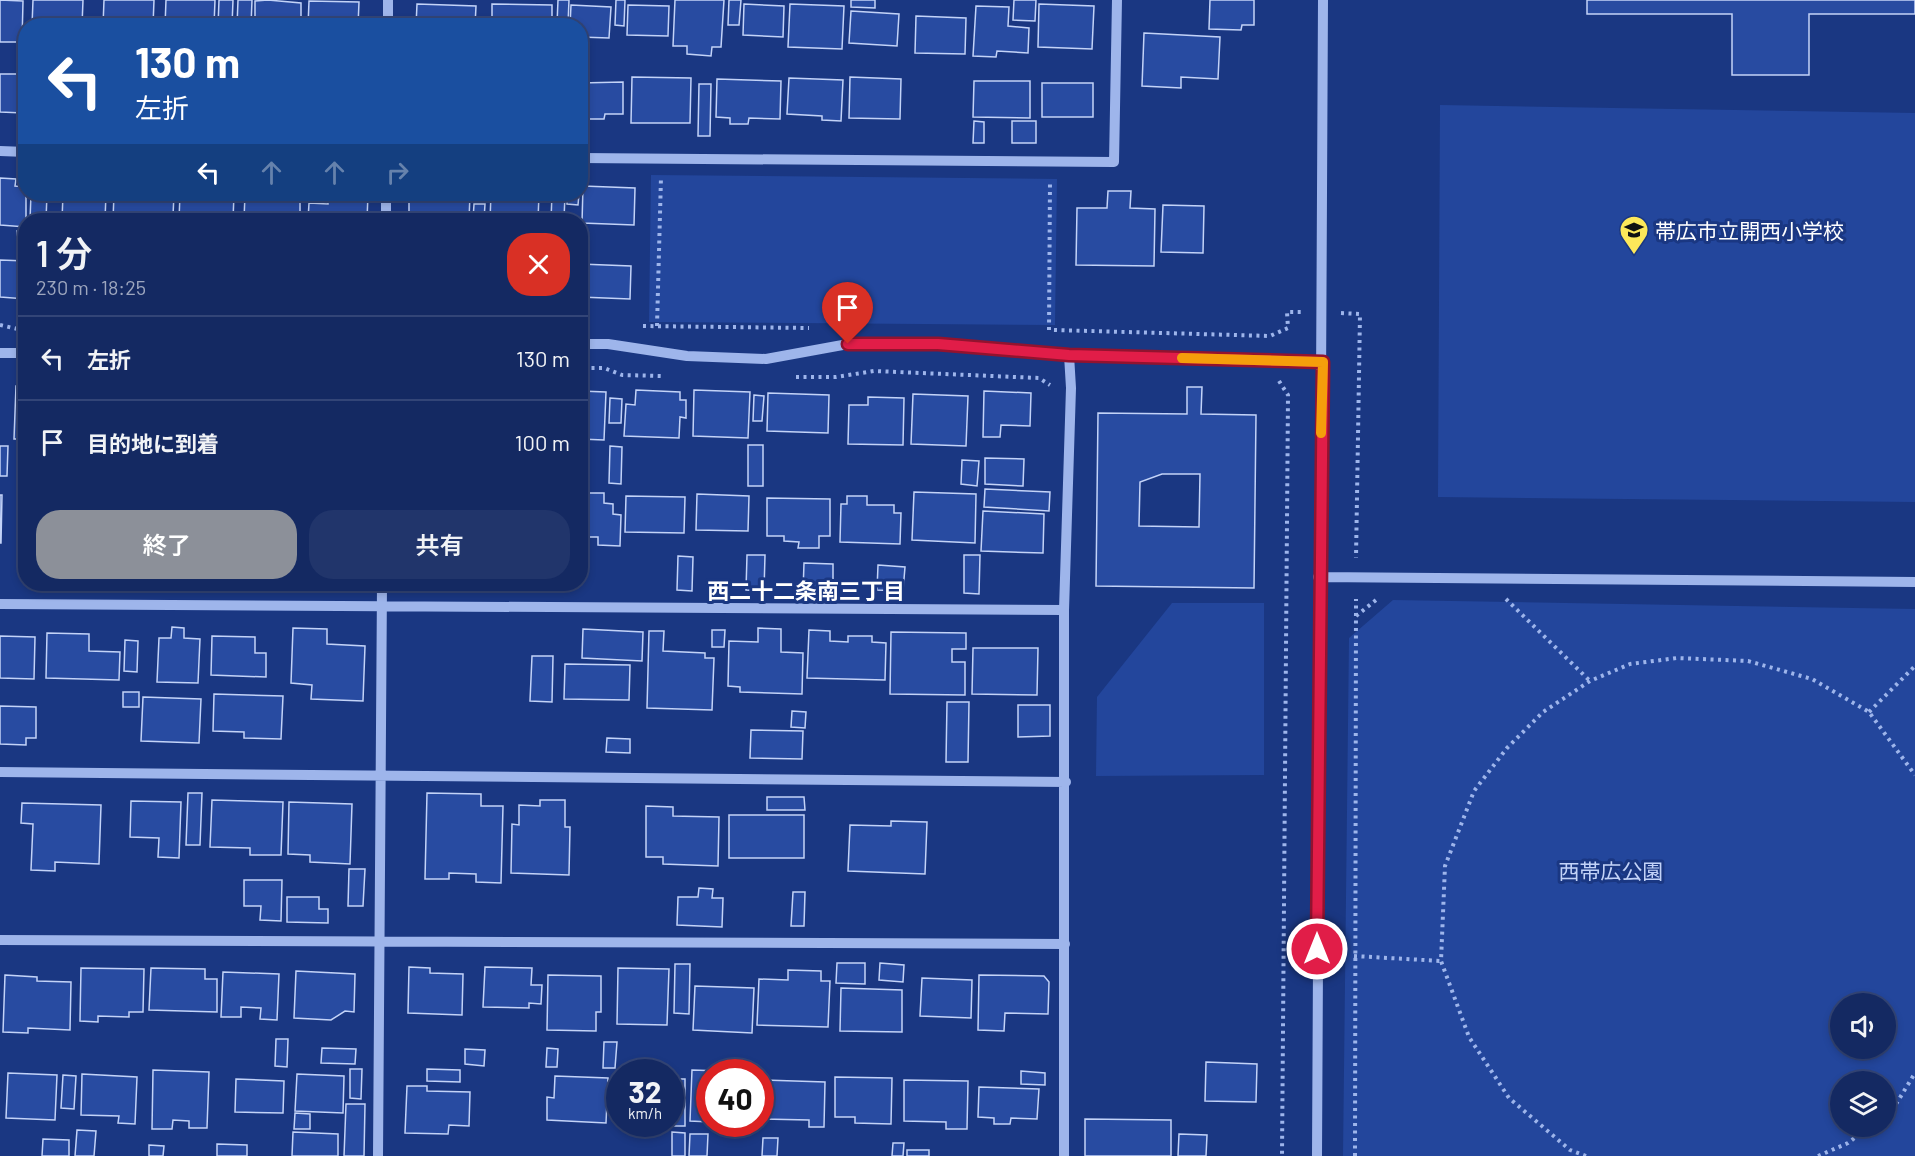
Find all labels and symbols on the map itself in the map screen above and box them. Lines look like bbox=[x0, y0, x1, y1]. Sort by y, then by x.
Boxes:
school or university icon: 帯広市立開西小学校 bbox=[1618, 214, 1650, 256]
place label: 帯広市立開西小学校 bbox=[1655, 218, 1844, 243]
pin bbox=[822, 282, 873, 344]
district label: 西二十二条南三丁目 bbox=[707, 577, 905, 603]
park label: 西帯広公園 bbox=[1559, 858, 1664, 883]
position arrow bbox=[1285, 917, 1349, 981]
speed limit sign: 40 bbox=[696, 1059, 774, 1137]

